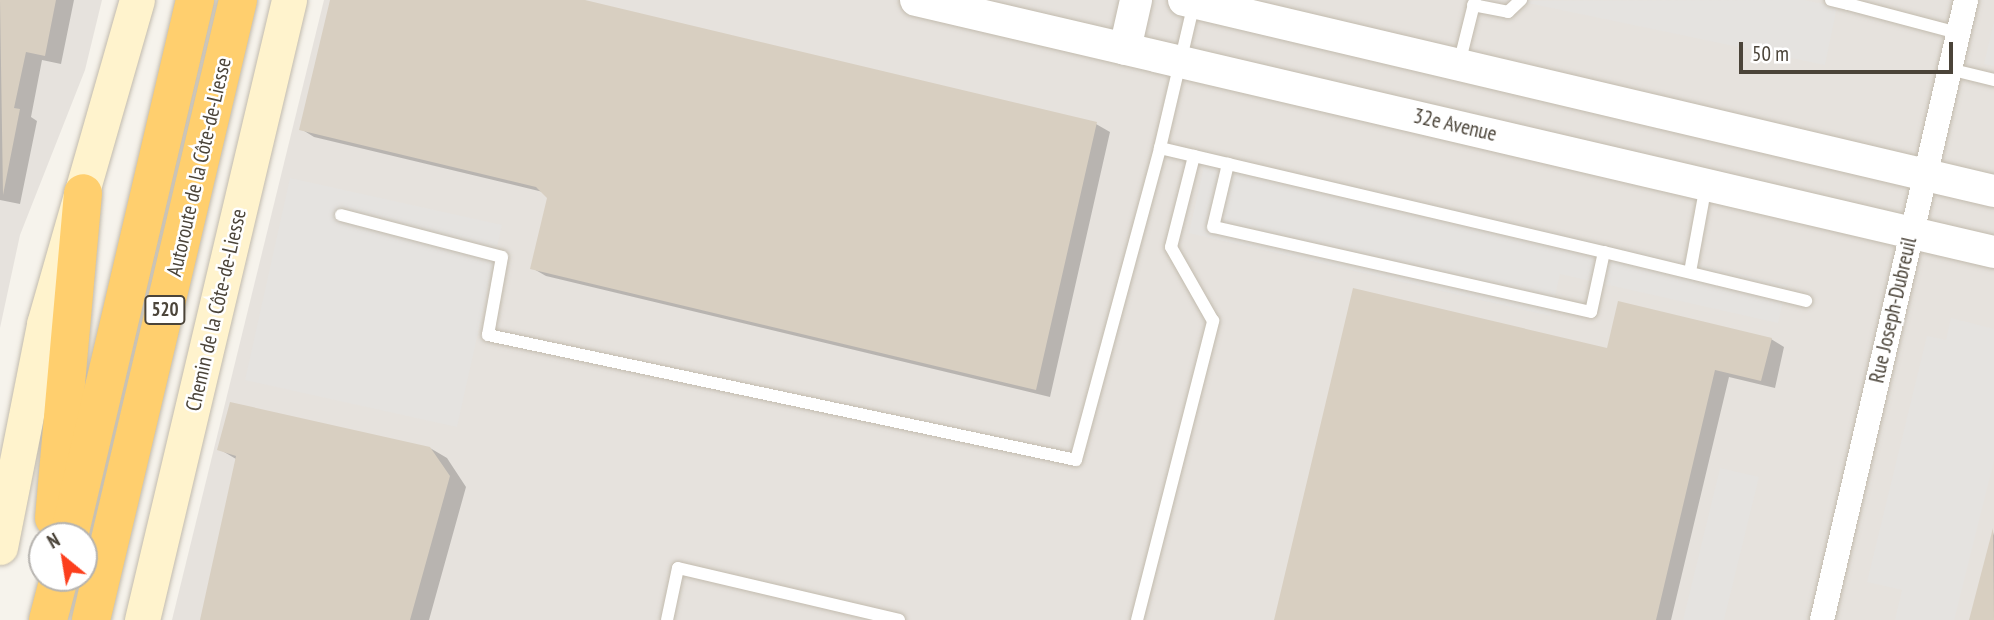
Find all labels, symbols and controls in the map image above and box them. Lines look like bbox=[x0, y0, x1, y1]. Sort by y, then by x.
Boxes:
scale bar bbox=[1742, 28, 1955, 72]
text: 50 m bbox=[1752, 40, 1789, 67]
street label: Autoroute de la Côte-de-Liesse bbox=[162, 55, 236, 279]
street label: 32e Avenue bbox=[1411, 103, 1499, 147]
street label: Chemin de la Côte-de-Liesse bbox=[180, 207, 252, 413]
street label: Rue Joseph-Dubreuil bbox=[1864, 235, 1922, 385]
road number: 520 bbox=[144, 294, 186, 326]
north arrow bbox=[28, 522, 98, 592]
text: N bbox=[43, 528, 64, 554]

